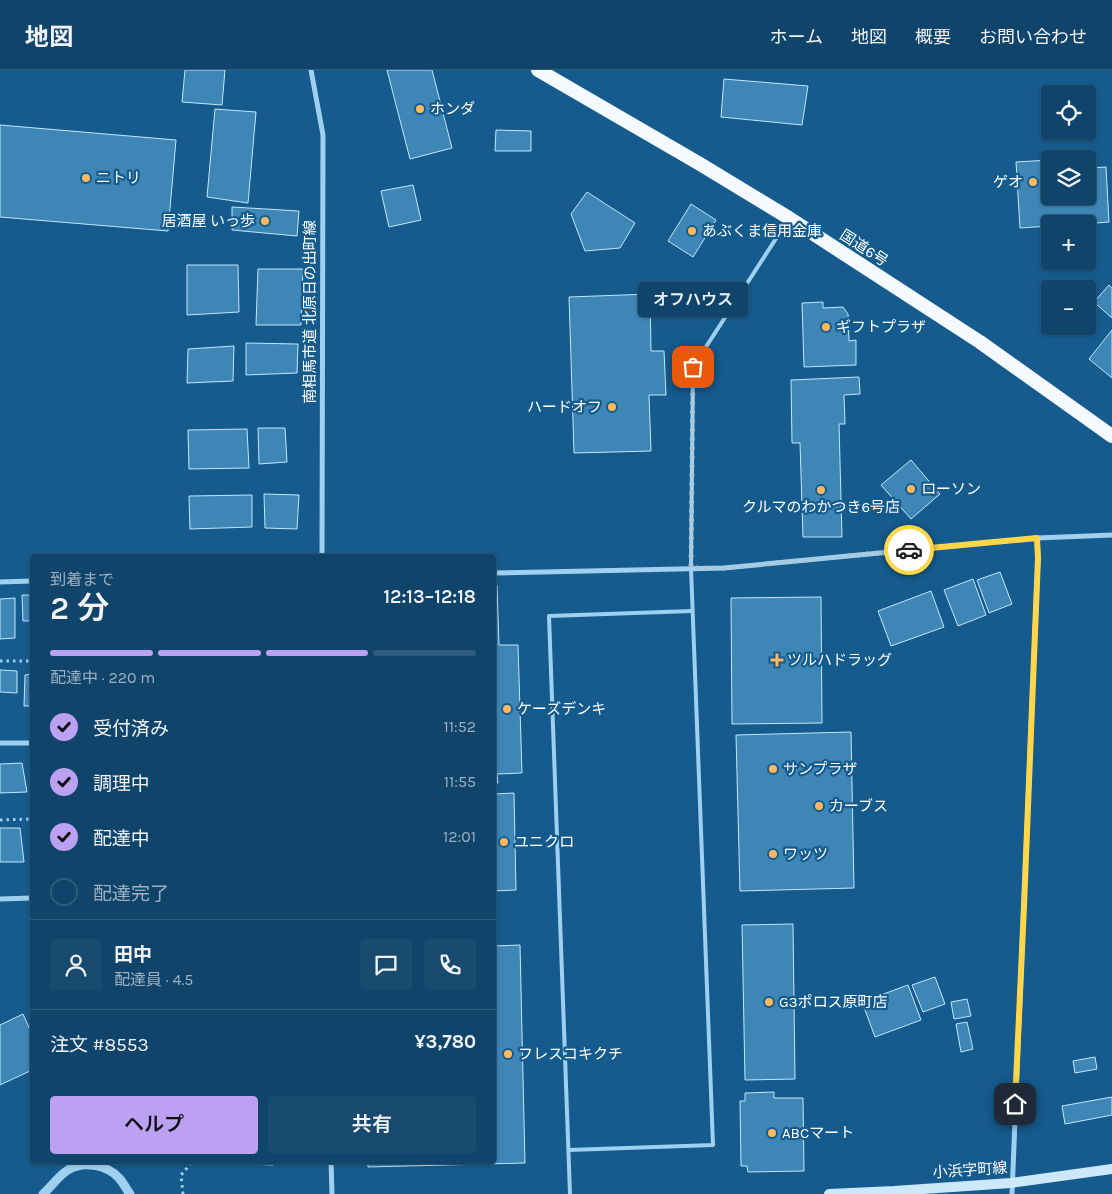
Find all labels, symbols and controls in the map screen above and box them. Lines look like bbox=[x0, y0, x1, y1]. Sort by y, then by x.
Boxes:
text: 地図 bbox=[25, 23, 73, 51]
text: ホーム bbox=[770, 26, 823, 48]
text: 地図 bbox=[851, 26, 887, 48]
text: 概要 bbox=[915, 26, 951, 48]
text: お問い合わせ bbox=[979, 26, 1087, 48]
map controls bbox=[1041, 85, 1096, 335]
button: locate bbox=[1041, 85, 1096, 140]
place label: ホンダ bbox=[430, 100, 475, 118]
marker: ホンダ bbox=[414, 103, 426, 115]
button: layers bbox=[1041, 150, 1096, 205]
place label: ニトリ bbox=[96, 169, 141, 187]
marker: ニトリ bbox=[80, 172, 92, 184]
place label: ゲオ bbox=[993, 173, 1023, 191]
marker: ゲオ bbox=[1027, 176, 1039, 188]
place label: 居酒屋 いっ歩 bbox=[161, 212, 255, 230]
marker: 居酒屋 いっ歩 bbox=[259, 215, 271, 227]
button: + bbox=[1041, 215, 1096, 270]
street label: 南相馬市道 北原日の出町線 bbox=[301, 220, 319, 404]
place label: あぶくま信用金庫 bbox=[702, 222, 822, 240]
marker: あぶくま信用金庫 bbox=[686, 225, 698, 237]
street label: 国道6号 bbox=[837, 226, 891, 270]
button: − bbox=[1041, 280, 1096, 335]
callout: オフハウス bbox=[638, 282, 748, 317]
text: オフハウス bbox=[653, 290, 733, 309]
place label: ギフトプラザ bbox=[836, 318, 926, 336]
marker: ギフトプラザ bbox=[820, 321, 832, 333]
pin bbox=[672, 346, 714, 388]
icon: bag bbox=[679, 353, 707, 381]
place label: ハードオフ bbox=[527, 398, 602, 416]
marker: ハードオフ bbox=[606, 401, 618, 413]
place label: ローソン bbox=[921, 480, 981, 498]
marker: ローソン bbox=[905, 483, 917, 495]
marker: クルマのわかつき6号店 bbox=[815, 484, 827, 496]
place label: クルマのわかつき6号店 bbox=[742, 498, 900, 516]
courier bbox=[884, 525, 934, 575]
icon: car bbox=[895, 536, 923, 564]
text: 到着まで bbox=[50, 570, 114, 589]
text: 12:13–12:18 bbox=[383, 586, 476, 608]
text: 2 分 bbox=[50, 590, 109, 627]
place label: ツルハドラッグ bbox=[787, 651, 892, 669]
marker: ツルハドラッグ bbox=[771, 654, 783, 666]
text: 配達中 · 220 m bbox=[50, 668, 155, 687]
place label: ケーズデンキ bbox=[517, 700, 606, 718]
marker: ケーズデンキ bbox=[501, 703, 513, 715]
icon: check bbox=[50, 713, 78, 741]
text: 11:52 bbox=[443, 717, 476, 736]
text: 受付済み bbox=[93, 718, 169, 740]
place label: サンプラザ bbox=[783, 760, 858, 778]
marker: サンプラザ bbox=[767, 763, 779, 775]
icon: check bbox=[50, 768, 78, 796]
text: 11:55 bbox=[444, 772, 476, 791]
text: 調理中 bbox=[93, 773, 150, 795]
place label: カーブス bbox=[829, 797, 888, 815]
marker: カーブス bbox=[813, 800, 825, 812]
icon: check bbox=[50, 823, 78, 851]
text: 12:01 bbox=[443, 827, 476, 846]
text: 配達中 bbox=[93, 828, 150, 850]
place label: ユニクロ bbox=[514, 833, 574, 851]
marker: ユニクロ bbox=[498, 836, 510, 848]
place label: ワッツ bbox=[783, 845, 828, 863]
marker: ワッツ bbox=[767, 848, 779, 860]
text: 配達完了 bbox=[93, 883, 169, 905]
button: person bbox=[50, 939, 102, 991]
button: chat bbox=[360, 939, 412, 991]
button: phone bbox=[424, 939, 476, 991]
text: 田中 bbox=[114, 944, 152, 966]
text: 配達員 · 4.5 bbox=[114, 970, 193, 989]
place label: G3ポロス原町店 bbox=[779, 993, 888, 1011]
marker: G3ポロス原町店 bbox=[763, 996, 775, 1008]
text: ¥3,780 bbox=[414, 1031, 476, 1053]
text: 注文 #8553 bbox=[50, 1034, 149, 1056]
place label: フレスコキクチ bbox=[518, 1045, 623, 1063]
marker: フレスコキクチ bbox=[502, 1048, 514, 1060]
pin bbox=[994, 1083, 1036, 1125]
icon: home bbox=[1001, 1090, 1029, 1118]
button: ヘルプ bbox=[50, 1096, 258, 1154]
button: 共有 bbox=[268, 1096, 476, 1154]
place label: ABCマート bbox=[782, 1124, 854, 1142]
marker: ABCマート bbox=[766, 1127, 778, 1139]
street label: 小浜字町線 bbox=[932, 1158, 1008, 1182]

